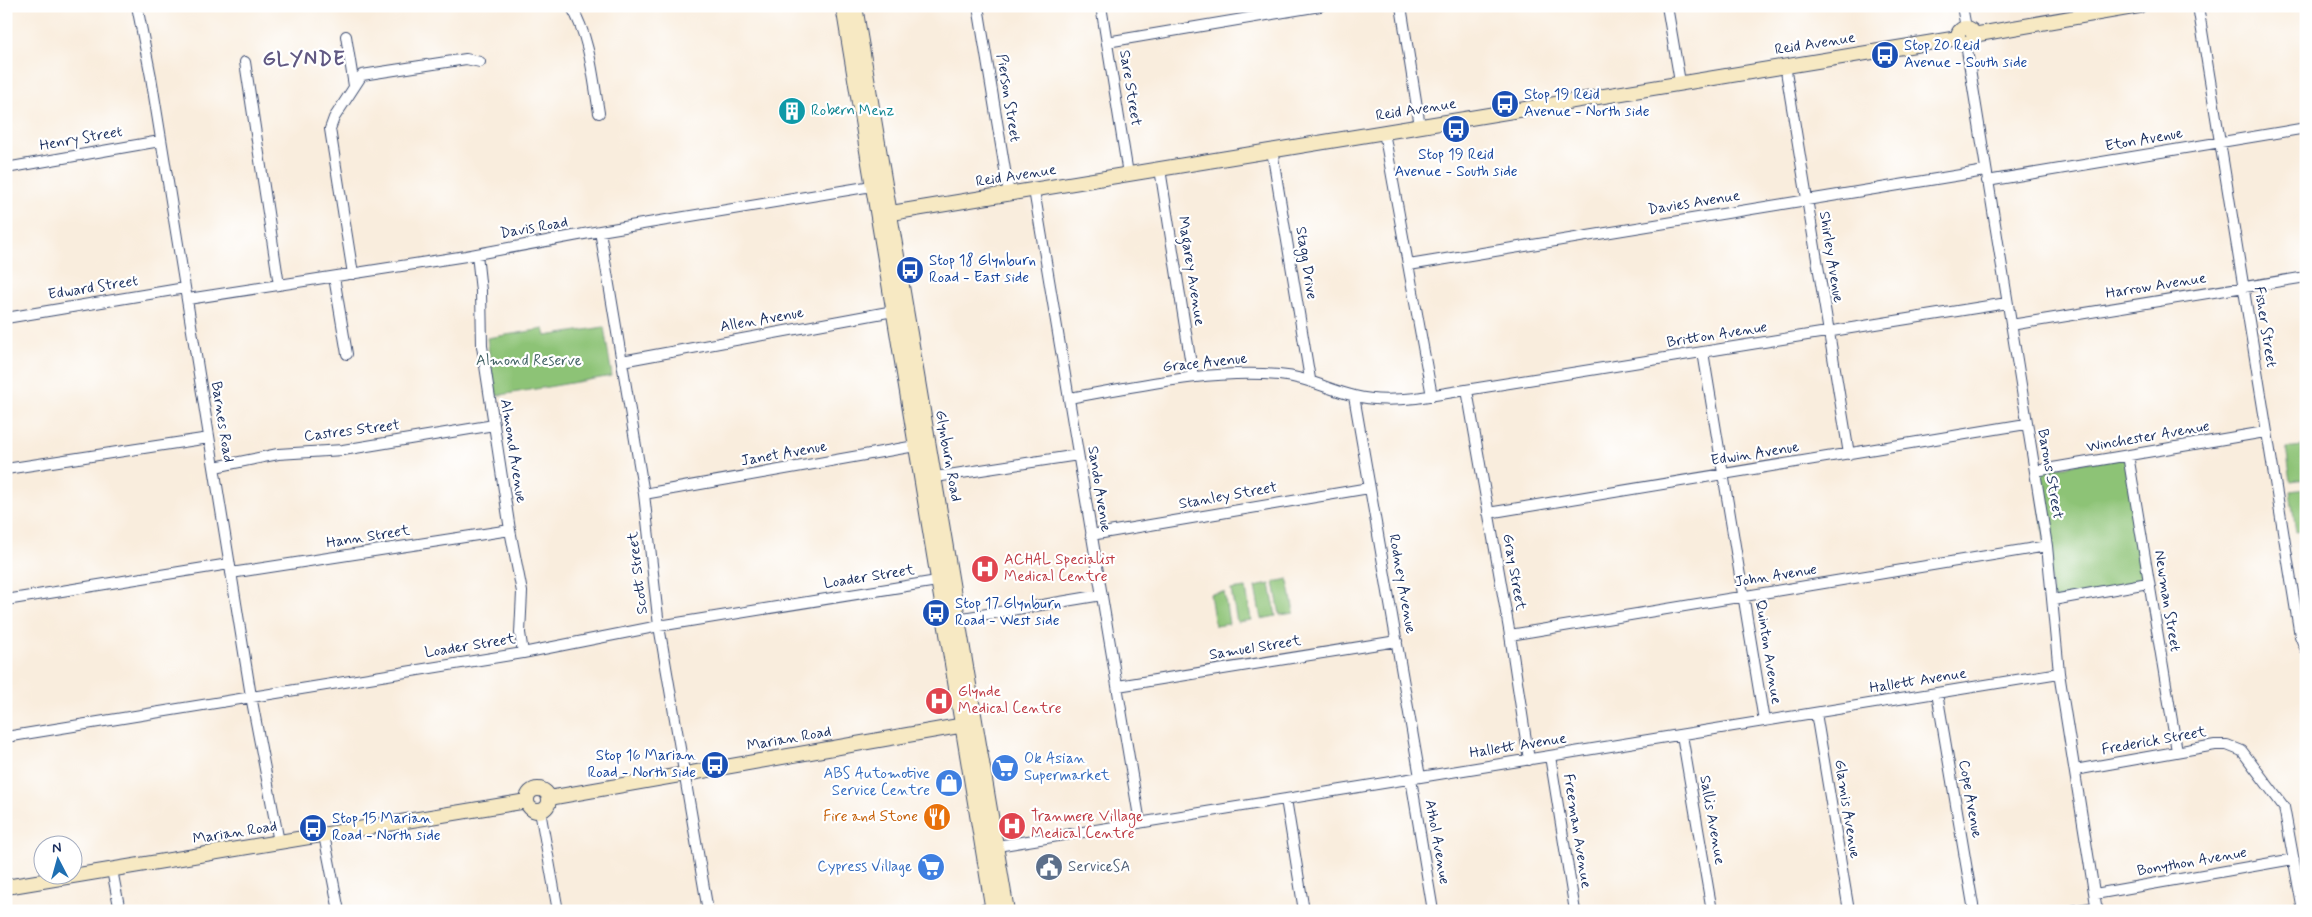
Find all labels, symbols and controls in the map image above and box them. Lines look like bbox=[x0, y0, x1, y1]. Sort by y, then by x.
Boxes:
street label: Reid Avenue bbox=[1773, 28, 1857, 60]
place label: Stop 20 Reid Avenue - South side bbox=[1904, 36, 2027, 73]
bus stop icon: Stop 20 Reid Avenue - South side bbox=[1870, 40, 1900, 70]
district label: GLYNDE bbox=[262, 46, 346, 73]
street label: Sare Street bbox=[1114, 49, 1146, 127]
street label: Pierson Street bbox=[991, 53, 1025, 144]
place label: Stop 19 Reid Avenue - North side bbox=[1524, 85, 1650, 122]
bus stop icon: Stop 19 Reid Avenue - North side bbox=[1490, 89, 1520, 119]
street label: Reid Avenue bbox=[1374, 94, 1458, 126]
building icon: Robern Menz bbox=[777, 96, 807, 126]
place label: Robern Menz bbox=[811, 101, 894, 121]
bus stop icon: Stop 19 Reid Avenue - South side bbox=[1441, 114, 1471, 144]
street label: Henry Street bbox=[38, 122, 124, 156]
street label: Eton Avenue bbox=[2104, 123, 2184, 157]
place label: Stop 19 Reid Avenue - South side bbox=[1394, 145, 1518, 182]
street label: Reid Avenue bbox=[974, 160, 1058, 192]
street label: Davies Avenue bbox=[1647, 186, 1741, 220]
street label: Shirley Avenue bbox=[1814, 210, 1848, 304]
street label: Davis Road bbox=[498, 212, 570, 244]
street label: Magarey Avenue bbox=[1171, 215, 1210, 327]
street label: Stagg Drive bbox=[1289, 225, 1322, 301]
place label: Stop 18 Glynburn Road - East side bbox=[929, 251, 1036, 288]
bus stop icon: Stop 18 Glynburn Road - East side bbox=[895, 255, 925, 285]
street label: Harrow Avenue bbox=[2104, 268, 2208, 304]
street label: Edward Street bbox=[47, 271, 140, 305]
street label: Fisher Street bbox=[2249, 285, 2281, 369]
street label: Allen Avenue bbox=[719, 303, 805, 337]
street label: Britton Avenue bbox=[1665, 317, 1769, 353]
street label: Grace Avenue bbox=[1162, 349, 1248, 377]
park label: Almond Reserve bbox=[476, 351, 582, 371]
street label: Barnes Road bbox=[206, 380, 238, 464]
street label: Almond Avenue bbox=[495, 398, 531, 504]
street label: Glynburn Road bbox=[930, 409, 966, 503]
street label: Castres Street bbox=[303, 415, 401, 447]
street label: Winchester Avenue bbox=[2085, 416, 2211, 458]
street label: Barons Street bbox=[2032, 427, 2068, 521]
street label: Janet Avenue bbox=[739, 437, 829, 471]
street label: Edwin Avenue bbox=[1709, 437, 1801, 471]
street label: Sando Avenue bbox=[1082, 444, 1116, 534]
street label: Stanley Street bbox=[1177, 478, 1279, 514]
street label: Hann Street bbox=[325, 521, 411, 553]
street label: Scott Street bbox=[623, 530, 653, 615]
street label: Gray Street bbox=[1497, 532, 1531, 612]
street label: Rodney Avenue bbox=[1383, 533, 1421, 635]
street label: Newman Street bbox=[2149, 549, 2185, 654]
place label: ACHAL Specialist Medical Centre bbox=[1004, 550, 1116, 587]
hospital icon: ACHAL Specialist Medical Centre bbox=[970, 554, 1000, 584]
street label: Loader Street bbox=[822, 560, 916, 594]
street label: John Avenue bbox=[1734, 560, 1819, 592]
place label: Stop 17 Glynburn Road - West side bbox=[955, 594, 1061, 631]
bus stop icon: Stop 17 Glynburn Road - West side bbox=[921, 598, 951, 628]
street label: Quinton Avenue bbox=[1750, 598, 1786, 706]
street label: Loader Street bbox=[423, 629, 517, 663]
street label: Samuel Street bbox=[1208, 631, 1302, 665]
street label: Hallett Avenue bbox=[1868, 663, 1968, 699]
place label: Glynde Medical Centre bbox=[958, 682, 1062, 719]
hospital icon: Glynde Medical Centre bbox=[924, 686, 954, 716]
street label: Marian Road bbox=[745, 722, 833, 756]
street label: Frederick Street bbox=[2100, 722, 2208, 760]
street label: Hallett Avenue bbox=[1468, 728, 1568, 764]
place label: Stop 16 Marian Road - North side bbox=[588, 746, 696, 783]
place label: Ok Asian Supermarket bbox=[1024, 749, 1110, 786]
bus stop icon: Stop 16 Marian Road - North side bbox=[700, 750, 730, 780]
supermarket icon: Ok Asian Supermarket bbox=[990, 753, 1020, 783]
street label: Glamis Avenue bbox=[1829, 758, 1865, 860]
street label: Cope Avenue bbox=[1953, 758, 1987, 840]
place label: ABS Automotive Service Centre bbox=[823, 764, 930, 801]
shop icon: ABS Automotive Service Centre bbox=[934, 768, 964, 798]
street label: Freeman Avenue bbox=[1558, 772, 1596, 890]
street label: Sallis Avenue bbox=[1694, 774, 1730, 866]
street label: Athol Avenue bbox=[1420, 798, 1454, 886]
restaurant icon: Fire and Stone bbox=[922, 802, 952, 832]
place label: Fire and Stone bbox=[823, 807, 918, 827]
place label: Tranmere Village Medical Centre bbox=[1031, 807, 1143, 844]
place label: Stop 15 Marian Road - North side bbox=[332, 809, 441, 846]
hospital icon: Tranmere Village Medical Centre bbox=[997, 811, 1027, 841]
bus stop icon: Stop 15 Marian Road - North side bbox=[298, 813, 328, 843]
street label: Marian Road bbox=[191, 816, 279, 850]
north arrow bbox=[32, 834, 82, 884]
text: N bbox=[51, 839, 62, 858]
street label: Bonython Avenue bbox=[2136, 842, 2249, 881]
supermarket icon: Cypress Village bbox=[916, 852, 946, 882]
public building icon: ServiceSA bbox=[1034, 852, 1064, 882]
place label: Cypress Village bbox=[817, 857, 912, 877]
place label: ServiceSA bbox=[1068, 857, 1130, 877]

